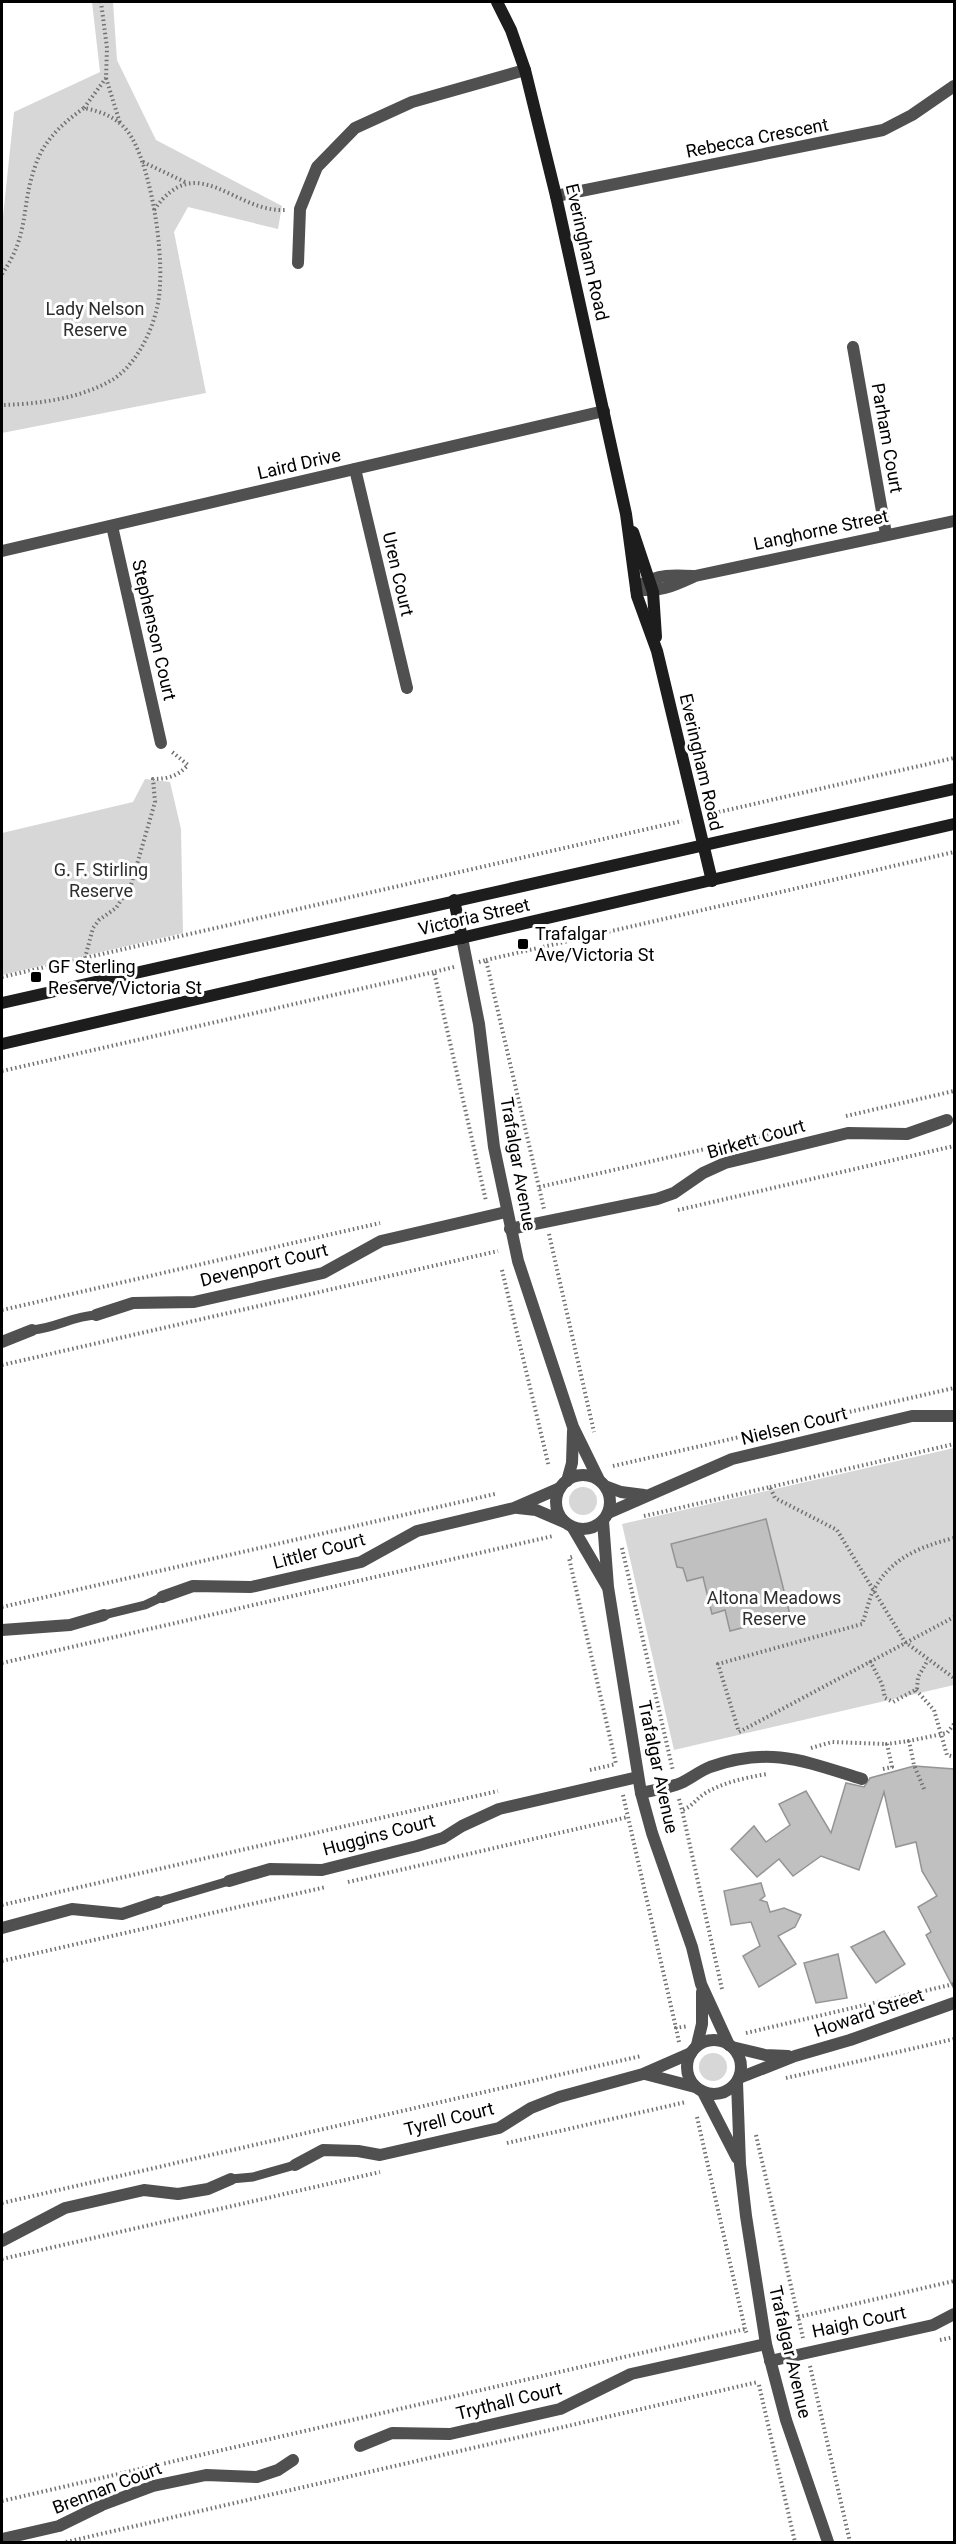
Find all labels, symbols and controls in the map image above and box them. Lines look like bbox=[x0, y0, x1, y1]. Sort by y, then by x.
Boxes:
street label: Rebecca Crescent bbox=[684, 113, 830, 162]
street label: Everingham Road bbox=[562, 181, 613, 322]
park label: Lady Nelson Reserve bbox=[46, 298, 144, 340]
street label: Parham Court bbox=[867, 381, 908, 495]
street label: Laird Drive bbox=[255, 444, 343, 483]
street label: Langhorne Street bbox=[752, 505, 890, 554]
street label: Uren Court bbox=[379, 530, 418, 618]
street label: Stephenson Court bbox=[128, 557, 181, 702]
street label: Everingham Road bbox=[676, 691, 727, 832]
park label: G. F. Stirling Reserve bbox=[54, 859, 148, 901]
street label: Victoria Street bbox=[416, 893, 532, 940]
place label: Trafalgar Ave/Victoria St bbox=[535, 923, 655, 965]
marker: Trafalgar Ave/Victoria St bbox=[516, 937, 530, 951]
place label: GF Sterling Reserve/Victoria St bbox=[48, 956, 202, 998]
marker: GF Sterling Reserve/Victoria St bbox=[29, 970, 43, 984]
street label: Trafalgar Avenue bbox=[496, 1095, 541, 1232]
street label: Birkett Court bbox=[705, 1115, 807, 1163]
street label: Devenport Court bbox=[198, 1238, 330, 1291]
street label: Nielsen Court bbox=[739, 1402, 849, 1449]
street label: Littler Court bbox=[270, 1528, 367, 1573]
park label: Altona Meadows Reserve bbox=[707, 1587, 841, 1629]
street label: Trafalgar Avenue bbox=[634, 1699, 683, 1835]
street label: Huggins Court bbox=[320, 1809, 437, 1860]
street label: Howard Street bbox=[811, 1984, 926, 2041]
street label: Tyrell Court bbox=[402, 2097, 496, 2140]
street label: Trafalgar Avenue bbox=[765, 2284, 816, 2420]
street label: Haigh Court bbox=[810, 2301, 908, 2342]
street label: Trythall Court bbox=[454, 2377, 564, 2424]
street label: Brennan Court bbox=[49, 2457, 164, 2518]

